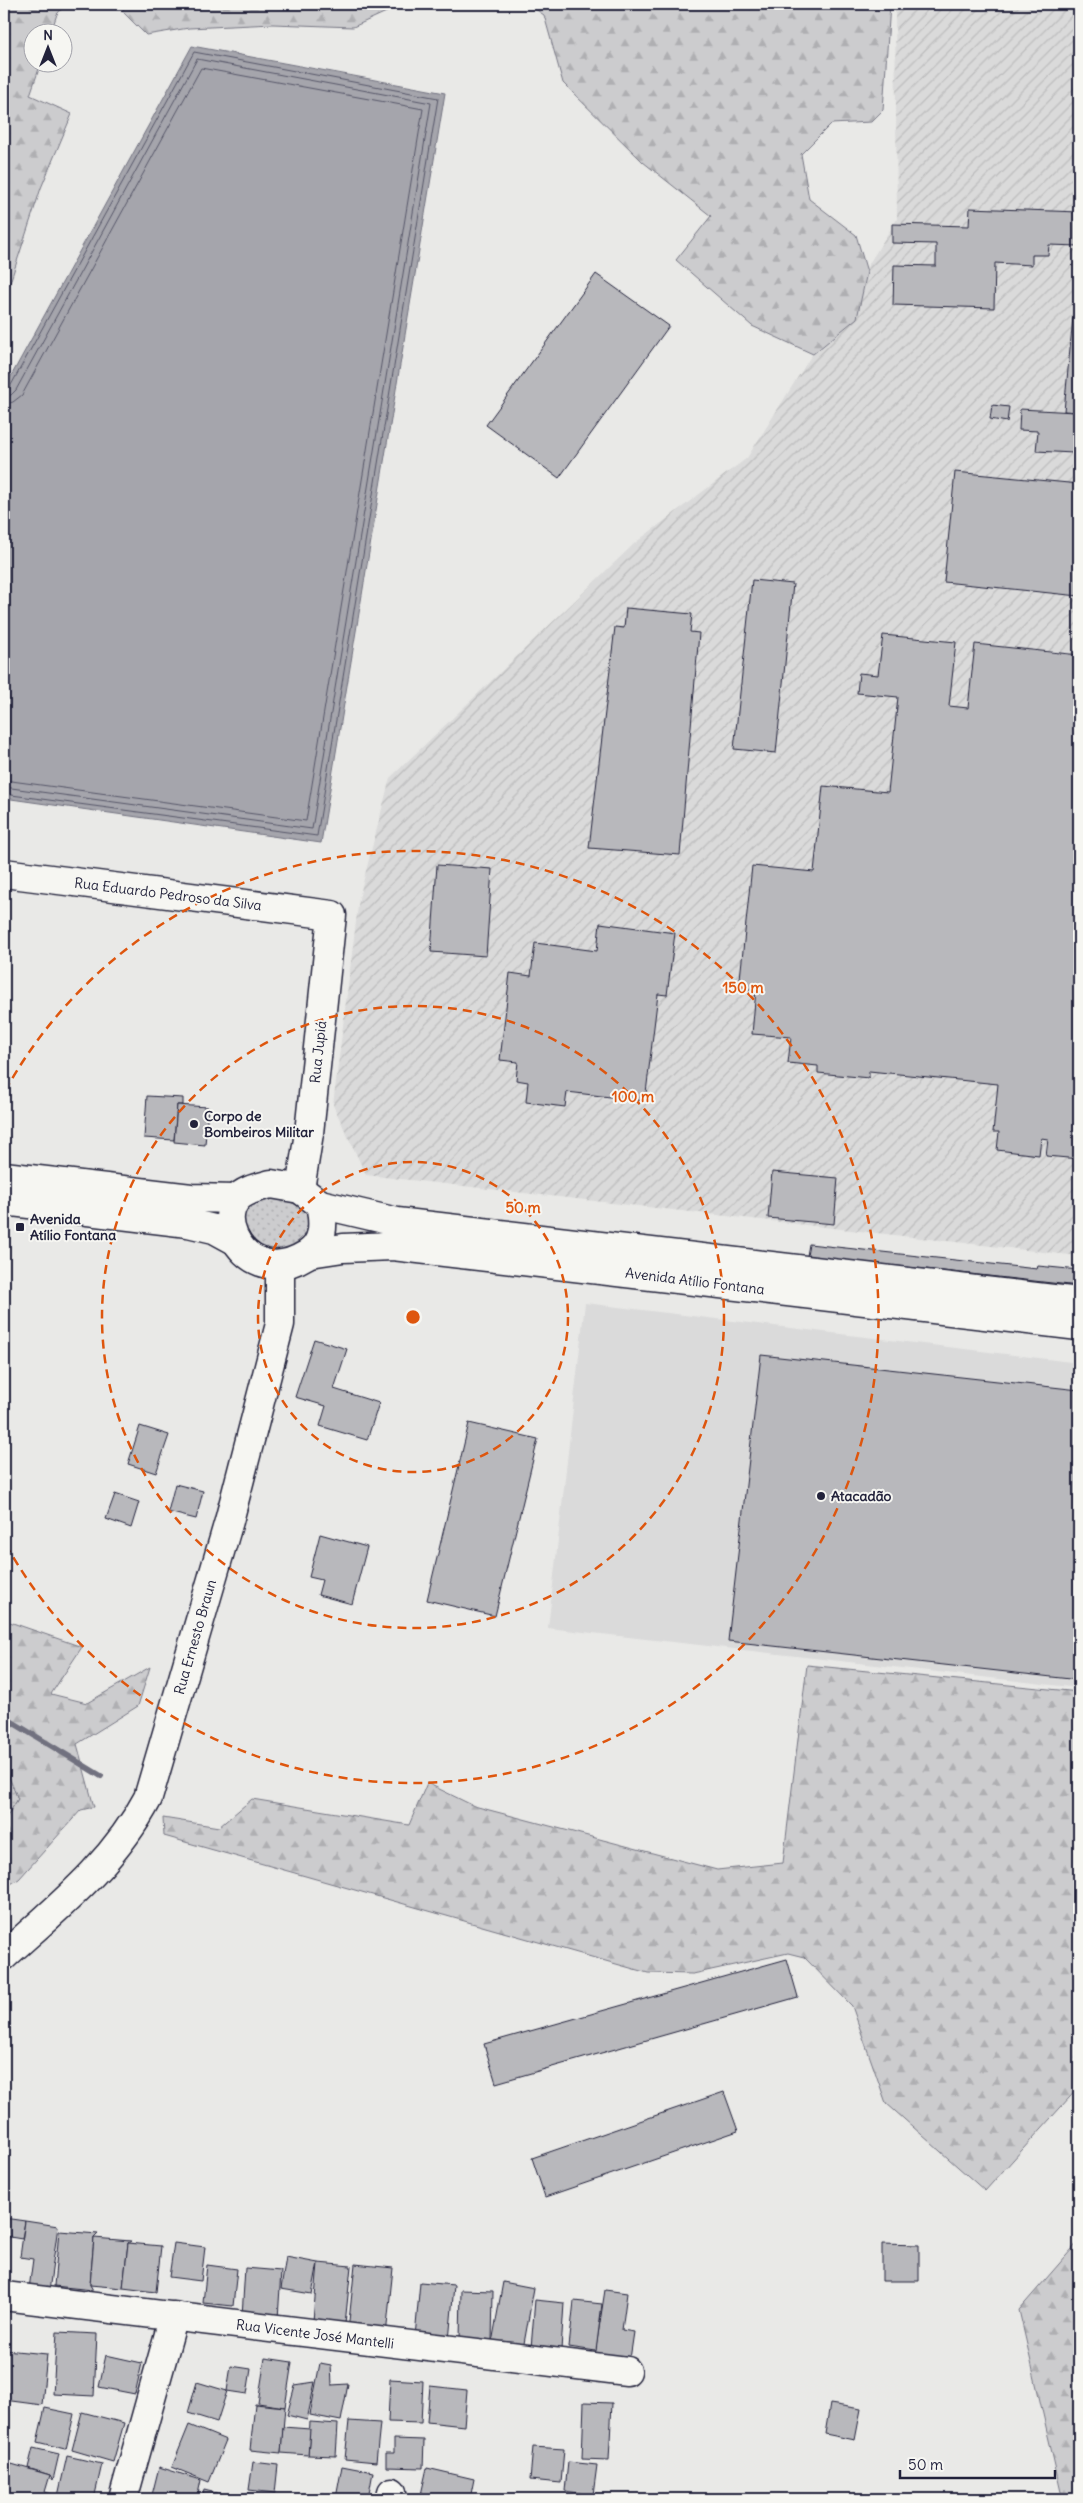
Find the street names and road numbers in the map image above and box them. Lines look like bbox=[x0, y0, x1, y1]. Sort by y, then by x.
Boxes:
street label: Rua Eduardo Pedroso da Silva bbox=[73, 874, 263, 914]
street label: Rua Jupiá bbox=[306, 1020, 330, 1084]
street label: Avenida Atílio Fontana bbox=[624, 1264, 766, 1298]
street label: Rua Ernesto Braun bbox=[170, 1577, 220, 1697]
street label: Rua Vicente José Mantelli bbox=[235, 2315, 395, 2353]

